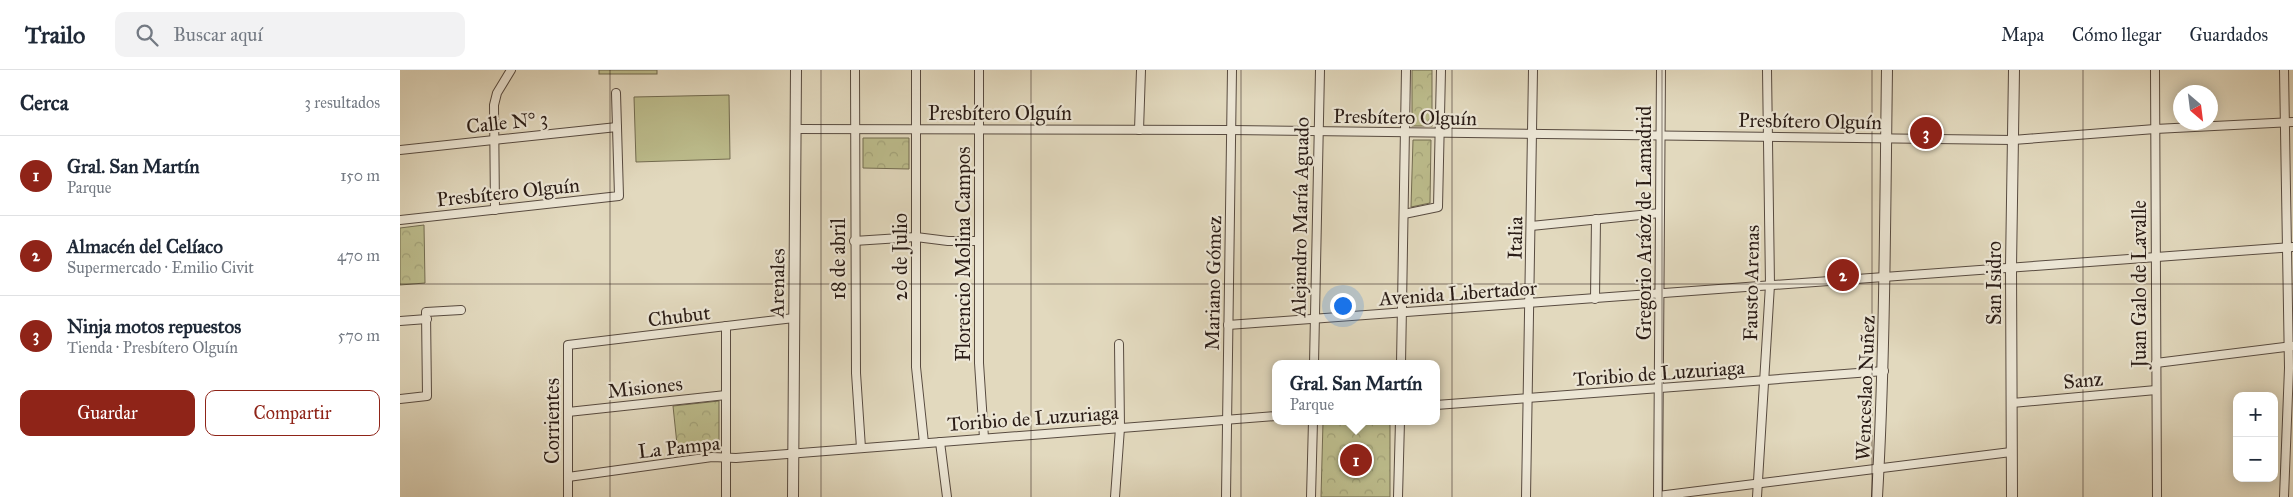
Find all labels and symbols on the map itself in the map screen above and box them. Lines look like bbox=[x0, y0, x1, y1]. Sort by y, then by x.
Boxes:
north arrow bbox=[2173, 85, 2218, 130]
street label: Presbítero Olguín bbox=[928, 101, 1072, 126]
street label: Presbítero Olguín bbox=[1333, 104, 1477, 131]
street label: Calle N° 3 bbox=[465, 106, 549, 138]
street label: Gregorio Aráoz de Lamadrid bbox=[1632, 106, 1657, 340]
street label: Presbítero Olguín bbox=[1738, 108, 1882, 135]
pin: 3 bbox=[1910, 114, 1942, 152]
street label: Alejandro María Aguado bbox=[1286, 117, 1315, 318]
street label: Florencio Molina Campos bbox=[951, 147, 975, 361]
street label: Presbítero Olguín bbox=[435, 173, 581, 212]
street label: Juan Galo de Lavalle bbox=[2127, 200, 2152, 370]
street label: 20 de Julio bbox=[888, 213, 913, 301]
street label: Mariano Gómez bbox=[1200, 215, 1226, 351]
street label: Italia bbox=[1503, 216, 1527, 260]
street label: 18 de abril bbox=[826, 217, 850, 300]
street label: Fausto Arenas bbox=[1738, 225, 1764, 341]
street label: San Isidro bbox=[1982, 241, 2006, 325]
street label: Arenales bbox=[764, 248, 790, 319]
pin: 2 bbox=[1827, 256, 1859, 294]
street label: Avenida Libertador bbox=[1377, 275, 1538, 311]
your location bbox=[1330, 293, 1356, 319]
street label: Chubut bbox=[646, 300, 712, 332]
street label: Wenceslao Nuñez bbox=[1850, 315, 1880, 461]
street label: Toribio de Luzuriaga bbox=[1572, 355, 1746, 392]
street label: Sanz bbox=[2062, 366, 2104, 394]
street label: Misiones bbox=[606, 371, 684, 403]
street label: Corrientes bbox=[540, 378, 564, 464]
street label: Toribio de Luzuriaga bbox=[946, 400, 1120, 437]
street label: La Pampa bbox=[637, 431, 722, 463]
pin: 1 bbox=[1340, 441, 1372, 479]

